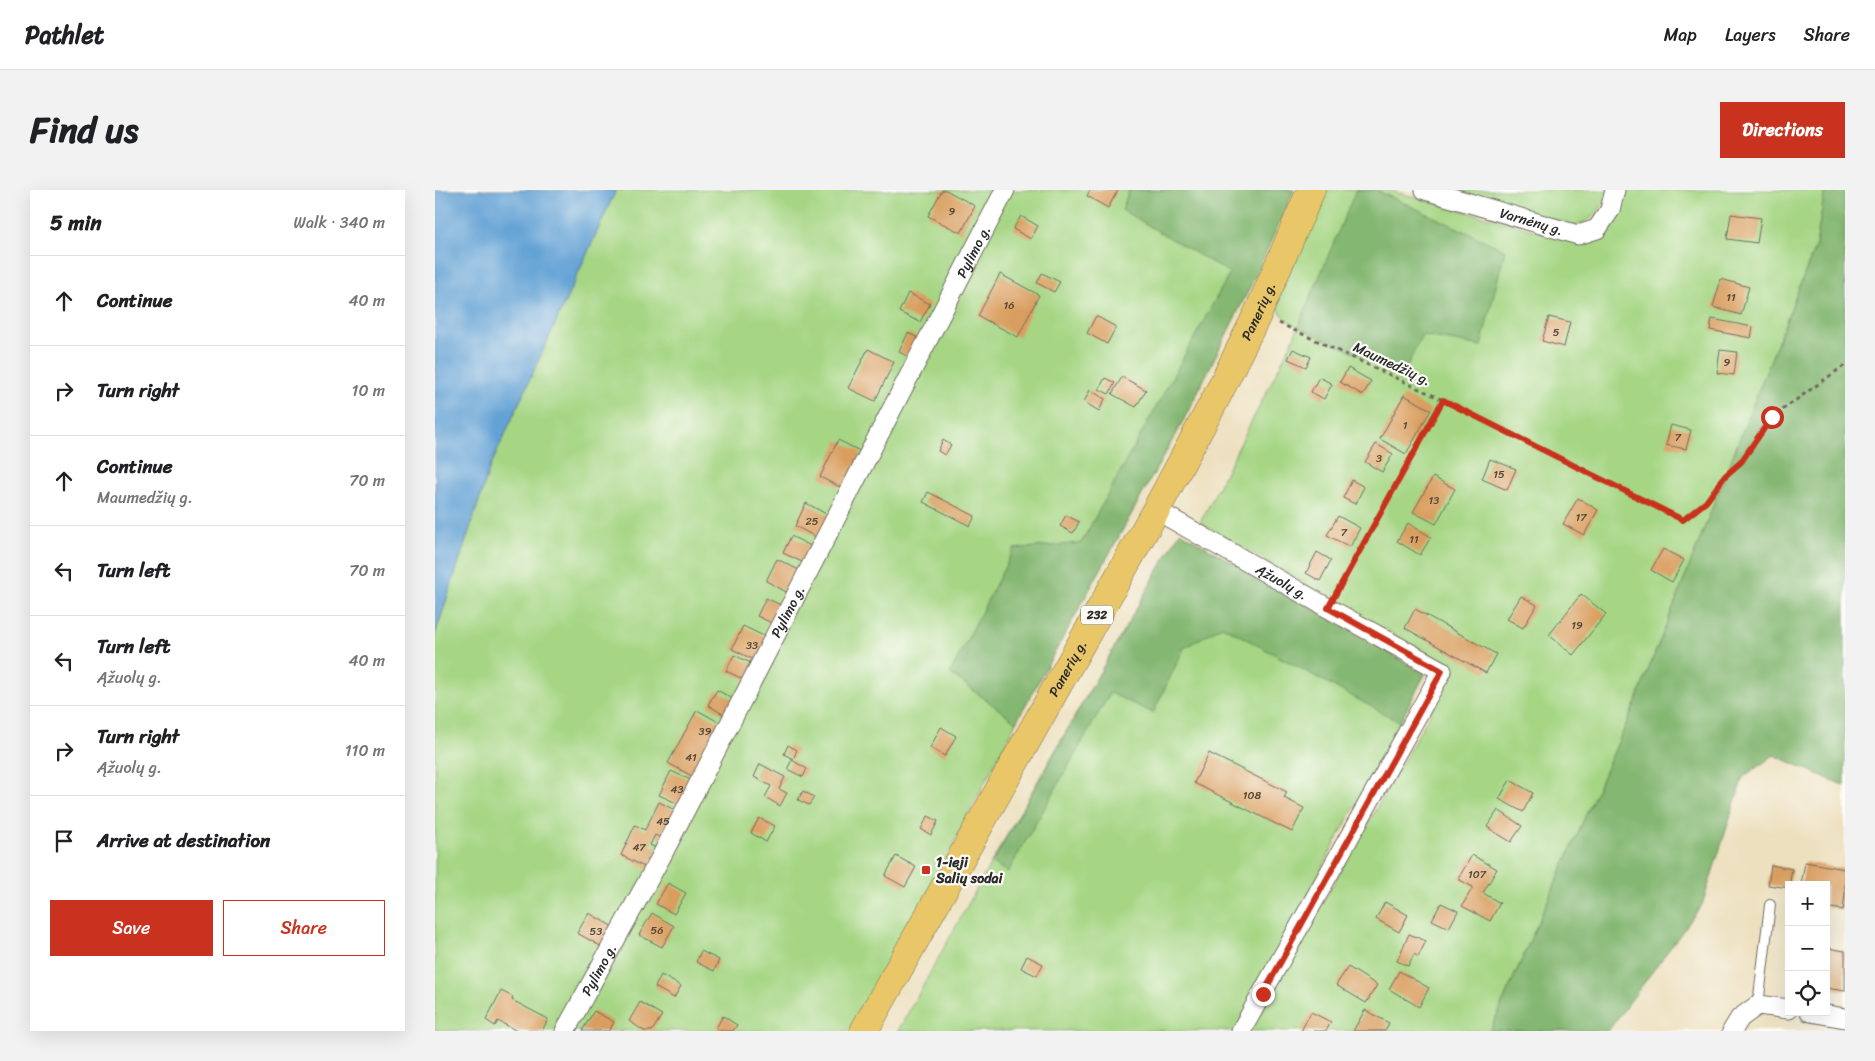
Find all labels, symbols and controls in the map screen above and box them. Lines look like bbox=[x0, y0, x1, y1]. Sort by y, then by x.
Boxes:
text: Pathlet bbox=[25, 14, 104, 56]
text: Map bbox=[1664, 19, 1697, 51]
text: Layers bbox=[1725, 19, 1776, 51]
text: Share bbox=[1804, 19, 1850, 51]
text: Find us bbox=[30, 99, 138, 161]
button: Directions bbox=[1720, 102, 1845, 158]
street label: Varnėnų g. bbox=[1497, 200, 1566, 242]
house number: 9 bbox=[949, 202, 956, 221]
text: 5 min bbox=[50, 204, 102, 242]
text: Walk · 340 m bbox=[294, 208, 385, 237]
street label: Pylimo g. bbox=[949, 221, 997, 282]
street label: Panerių g. bbox=[1234, 278, 1283, 345]
text: Continue bbox=[97, 284, 173, 317]
text: 40 m bbox=[348, 286, 385, 315]
icon: ahead bbox=[50, 287, 78, 315]
house number: 11 bbox=[1726, 288, 1736, 307]
house number: 16 bbox=[1004, 296, 1014, 315]
house number: 5 bbox=[1553, 323, 1560, 342]
street label: Maumedžių g. bbox=[1349, 335, 1435, 393]
house number: 9 bbox=[1724, 353, 1731, 372]
text: Turn right bbox=[97, 374, 179, 407]
text: 10 m bbox=[352, 376, 385, 405]
icon: right bbox=[50, 377, 78, 405]
route start bbox=[1761, 406, 1784, 429]
house number: 1 bbox=[1403, 416, 1408, 435]
house number: 7 bbox=[1675, 428, 1682, 447]
house number: 3 bbox=[1376, 449, 1382, 468]
text: Continue bbox=[97, 450, 173, 483]
house number: 15 bbox=[1493, 465, 1505, 484]
text: 70 m bbox=[349, 466, 385, 495]
icon: ahead bbox=[50, 467, 78, 495]
text: Maumedžių g. bbox=[97, 483, 193, 512]
house number: 13 bbox=[1429, 491, 1439, 510]
house number: 17 bbox=[1576, 508, 1587, 527]
house number: 25 bbox=[805, 512, 819, 531]
house number: 7 bbox=[1341, 523, 1348, 542]
house number: 11 bbox=[1409, 530, 1419, 549]
text: Turn left bbox=[97, 554, 170, 587]
text: 70 m bbox=[349, 556, 385, 585]
street label: Ąžuolų g. bbox=[1250, 556, 1313, 607]
icon: left bbox=[50, 557, 78, 585]
street label: Pylimo g. bbox=[764, 581, 812, 642]
road number: 232 bbox=[1081, 606, 1113, 624]
house number: 19 bbox=[1571, 616, 1583, 635]
text: Turn left bbox=[97, 630, 170, 663]
street label: Panerių g. bbox=[1041, 635, 1094, 701]
house number: 33 bbox=[746, 636, 758, 655]
text: 40 m bbox=[348, 646, 385, 675]
icon: left bbox=[50, 647, 78, 675]
text: Ąžuolų g. bbox=[97, 663, 162, 692]
text: Turn right bbox=[97, 720, 179, 753]
house number: 39 bbox=[699, 722, 712, 741]
text: 110 m bbox=[345, 736, 385, 765]
icon: right bbox=[50, 737, 78, 765]
house number: 41 bbox=[685, 748, 697, 767]
text: Ąžuolų g. bbox=[97, 753, 162, 782]
house number: 43 bbox=[671, 780, 683, 799]
house number: 108 bbox=[1243, 786, 1262, 805]
house number: 45 bbox=[656, 812, 670, 831]
text: Arrive at destination bbox=[97, 824, 270, 857]
icon: arrive bbox=[50, 827, 78, 855]
house number: 47 bbox=[632, 838, 646, 857]
place label: 1-ieji Salių sodai bbox=[935, 850, 1004, 891]
marker: 1-ieji Salių sodai bbox=[920, 864, 932, 876]
house number: 107 bbox=[1468, 865, 1487, 884]
map controls bbox=[1785, 881, 1830, 1016]
button: + bbox=[1785, 881, 1830, 926]
button: Save bbox=[50, 900, 213, 956]
button: Share bbox=[223, 900, 385, 956]
house number: 56 bbox=[651, 921, 663, 940]
house number: 53 bbox=[590, 922, 602, 941]
button: − bbox=[1785, 926, 1830, 971]
street label: Pylimo g. bbox=[574, 939, 623, 1000]
button: locate bbox=[1785, 971, 1830, 1016]
route end bbox=[1252, 983, 1275, 1006]

